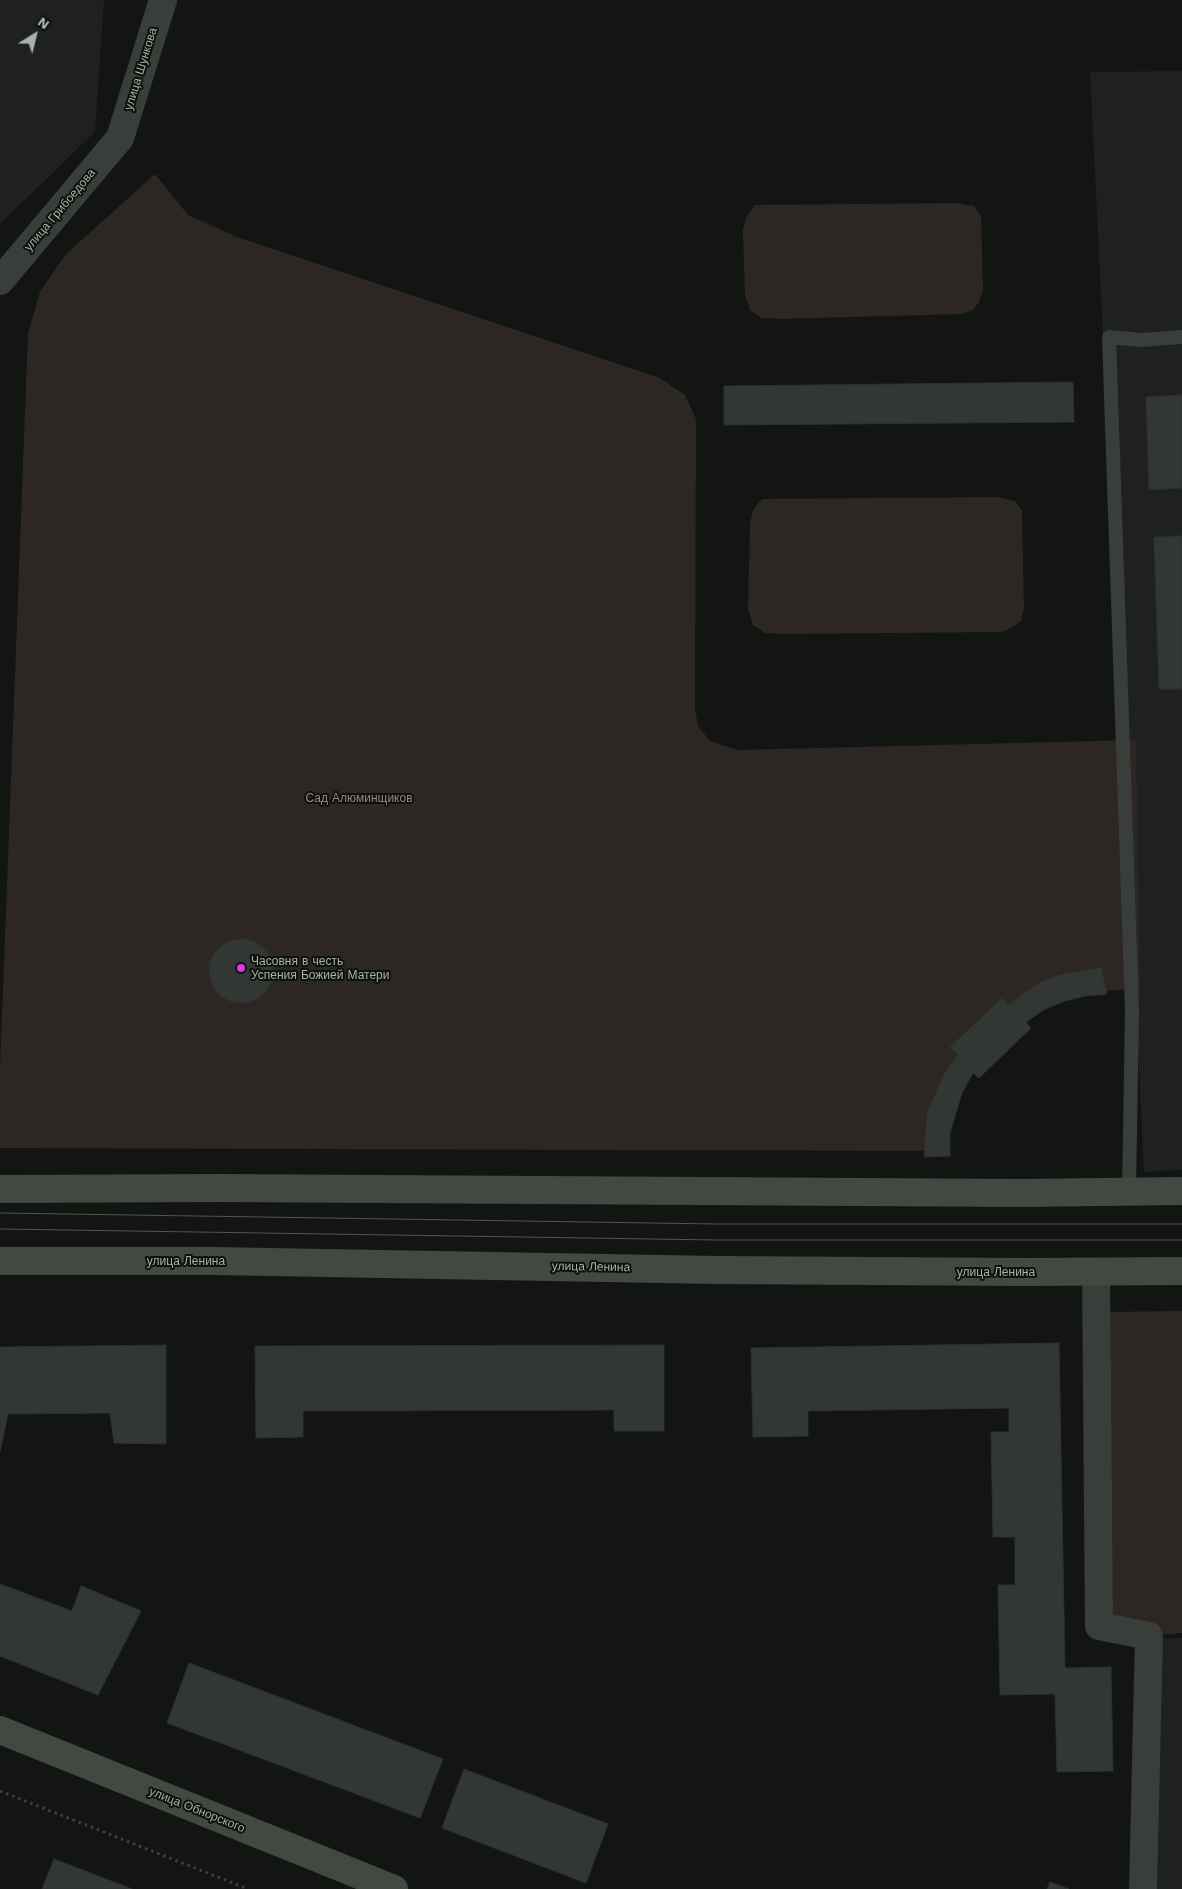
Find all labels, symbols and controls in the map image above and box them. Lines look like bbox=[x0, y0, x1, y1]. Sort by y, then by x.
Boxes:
north arrow bbox=[10, 10, 60, 60]
text: N bbox=[35, 13, 53, 32]
street label: улица Шункова bbox=[122, 26, 160, 112]
street label: улица Грибоедова bbox=[21, 166, 99, 254]
park label: Сад Алюминщиков bbox=[305, 791, 413, 805]
place label: Часовня в честь Успения Божией Матери bbox=[251, 954, 389, 982]
marker: Часовня в честь Успения Божией Матери bbox=[235, 962, 247, 974]
street label: улица Ленина bbox=[147, 1254, 225, 1268]
street label: улица Ленина bbox=[552, 1259, 630, 1275]
street label: улица Ленина bbox=[957, 1265, 1035, 1279]
street label: улица Обнорского bbox=[147, 1784, 247, 1836]

